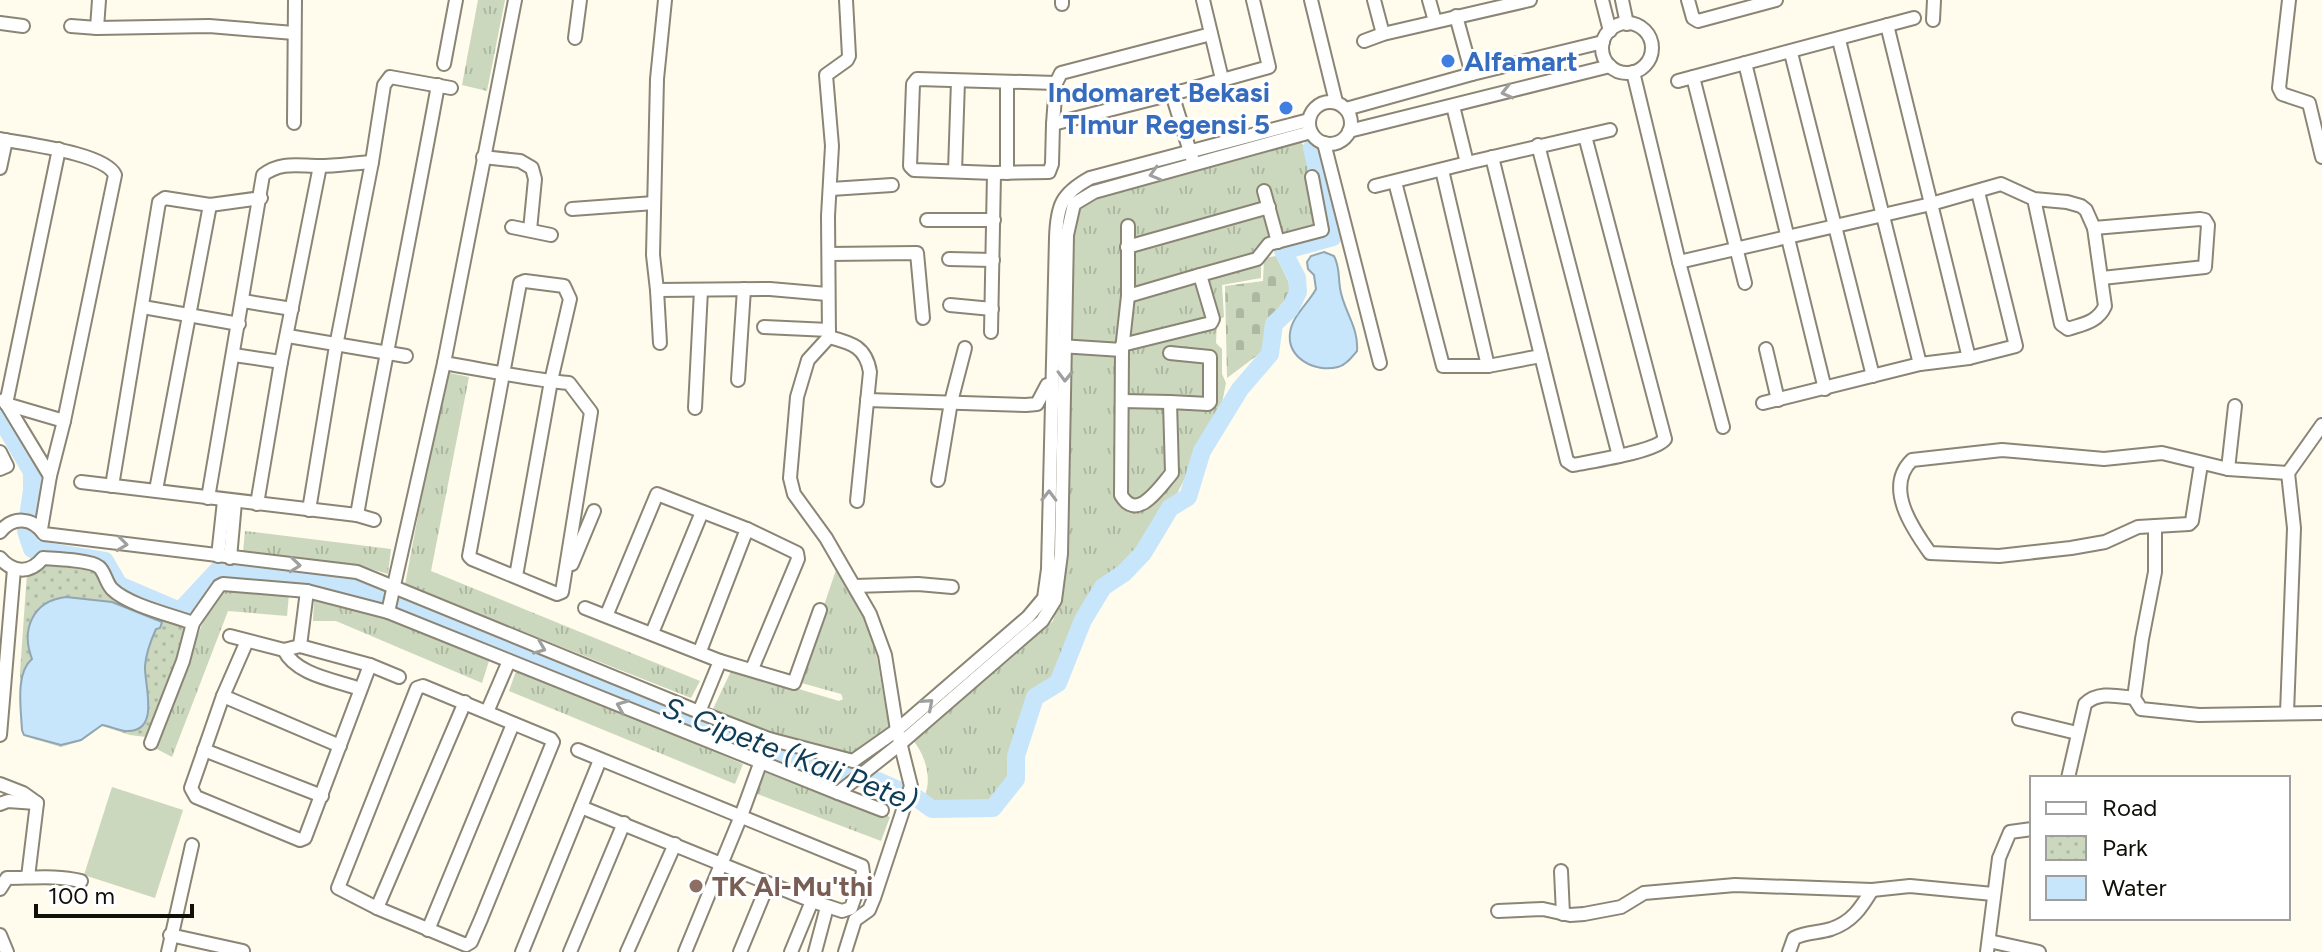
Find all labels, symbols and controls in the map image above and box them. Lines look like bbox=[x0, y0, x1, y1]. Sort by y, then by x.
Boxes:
place label: Alfamart bbox=[1464, 44, 1578, 78]
marker: Alfamart bbox=[1439, 52, 1457, 70]
place label: Indomaret Bekasi TImur Regensi 5 bbox=[1047, 75, 1270, 141]
one-way arrow bbox=[1501, 83, 1514, 100]
marker: Indomaret Bekasi TImur Regensi 5 bbox=[1277, 99, 1295, 117]
one-way arrow bbox=[1148, 165, 1162, 181]
one-way arrow bbox=[1056, 370, 1073, 383]
one-way arrow bbox=[1040, 489, 1058, 502]
one-way arrow bbox=[116, 535, 129, 552]
one-way arrow bbox=[289, 556, 302, 573]
one-way arrow bbox=[532, 638, 546, 654]
water label: S. Cipete (Kali Pete) bbox=[658, 688, 922, 820]
one-way arrow bbox=[616, 699, 630, 716]
one-way arrow bbox=[918, 699, 933, 714]
legend bbox=[2030, 776, 2290, 920]
text: Road bbox=[2102, 793, 2157, 822]
text: Park bbox=[2102, 833, 2148, 862]
scale bar bbox=[36, 868, 192, 918]
place label: TK Al-Mu'thi bbox=[712, 869, 873, 903]
text: Water bbox=[2102, 873, 2167, 902]
marker: TK Al-Mu'thi bbox=[687, 877, 705, 895]
text: 100 m bbox=[48, 881, 115, 910]

